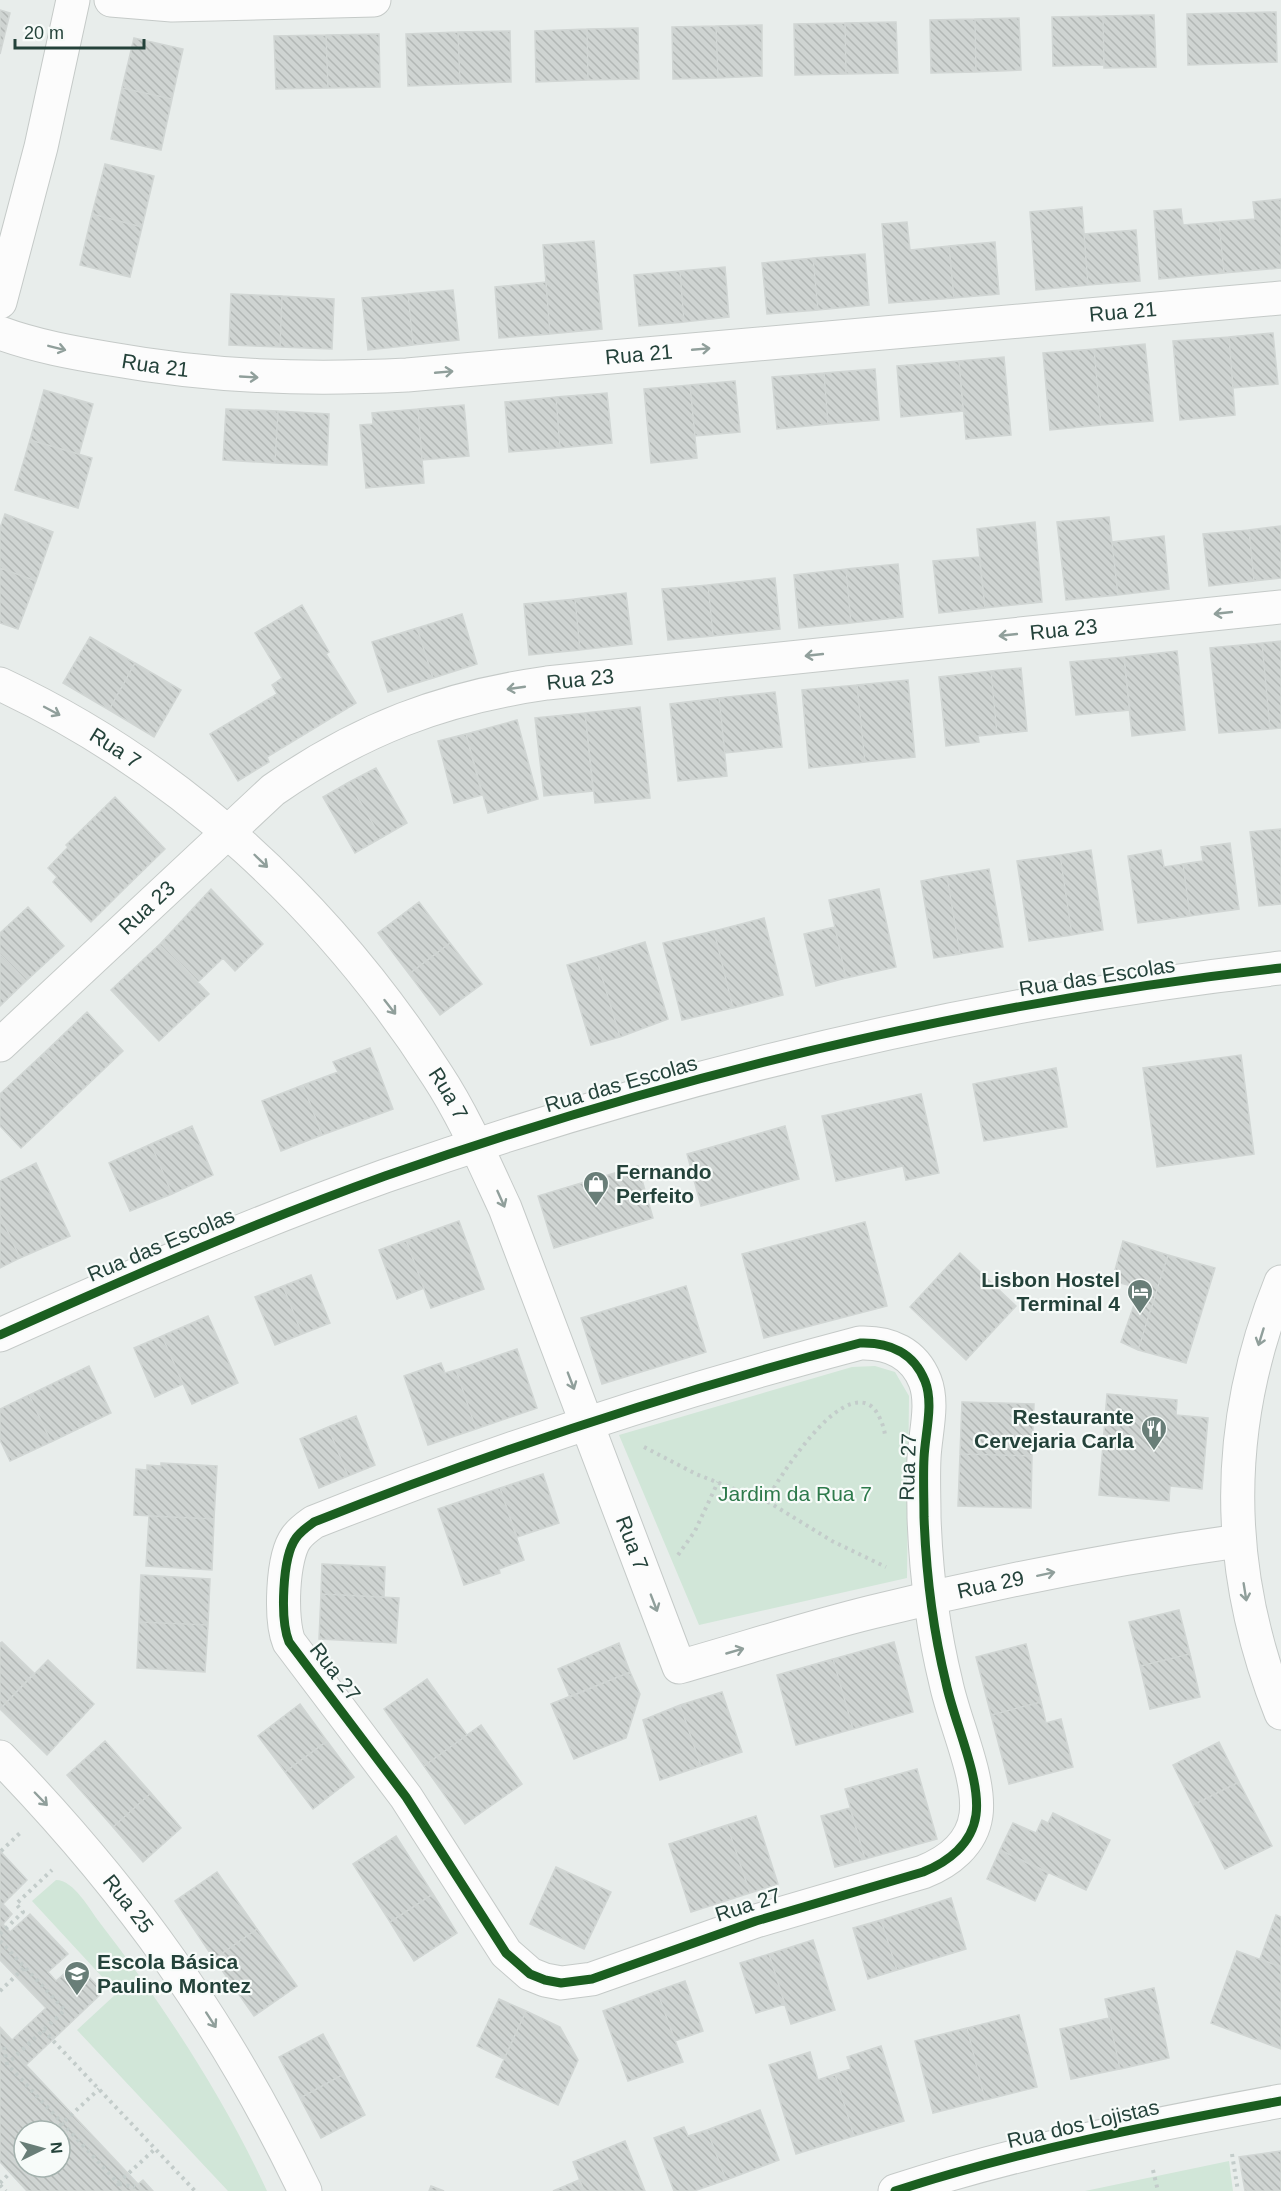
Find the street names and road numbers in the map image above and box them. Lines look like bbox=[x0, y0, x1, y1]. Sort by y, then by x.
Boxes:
street label: Rua 21 bbox=[1088, 297, 1158, 326]
street label: Rua 21 bbox=[604, 340, 674, 369]
street label: Rua 21 bbox=[120, 349, 190, 381]
street label: Rua 23 bbox=[1029, 614, 1098, 644]
street label: Rua 23 bbox=[545, 664, 615, 694]
street label: Rua 7 bbox=[86, 723, 145, 773]
street label: Rua 23 bbox=[114, 876, 179, 939]
street label: Rua das Escolas bbox=[1017, 953, 1177, 1000]
street label: Rua das Escolas bbox=[542, 1051, 700, 1116]
street label: Rua 7 bbox=[424, 1063, 473, 1123]
street label: Rua das Escolas bbox=[84, 1203, 238, 1286]
street label: Rua 27 bbox=[895, 1433, 920, 1501]
street label: Rua 7 bbox=[612, 1513, 653, 1573]
street label: Rua 29 bbox=[955, 1566, 1026, 1603]
street label: Rua 27 bbox=[305, 1638, 365, 1705]
street label: Rua 25 bbox=[99, 1870, 158, 1937]
street label: Rua 27 bbox=[712, 1883, 784, 1926]
street label: Rua dos Lojistas bbox=[1005, 2095, 1161, 2152]

